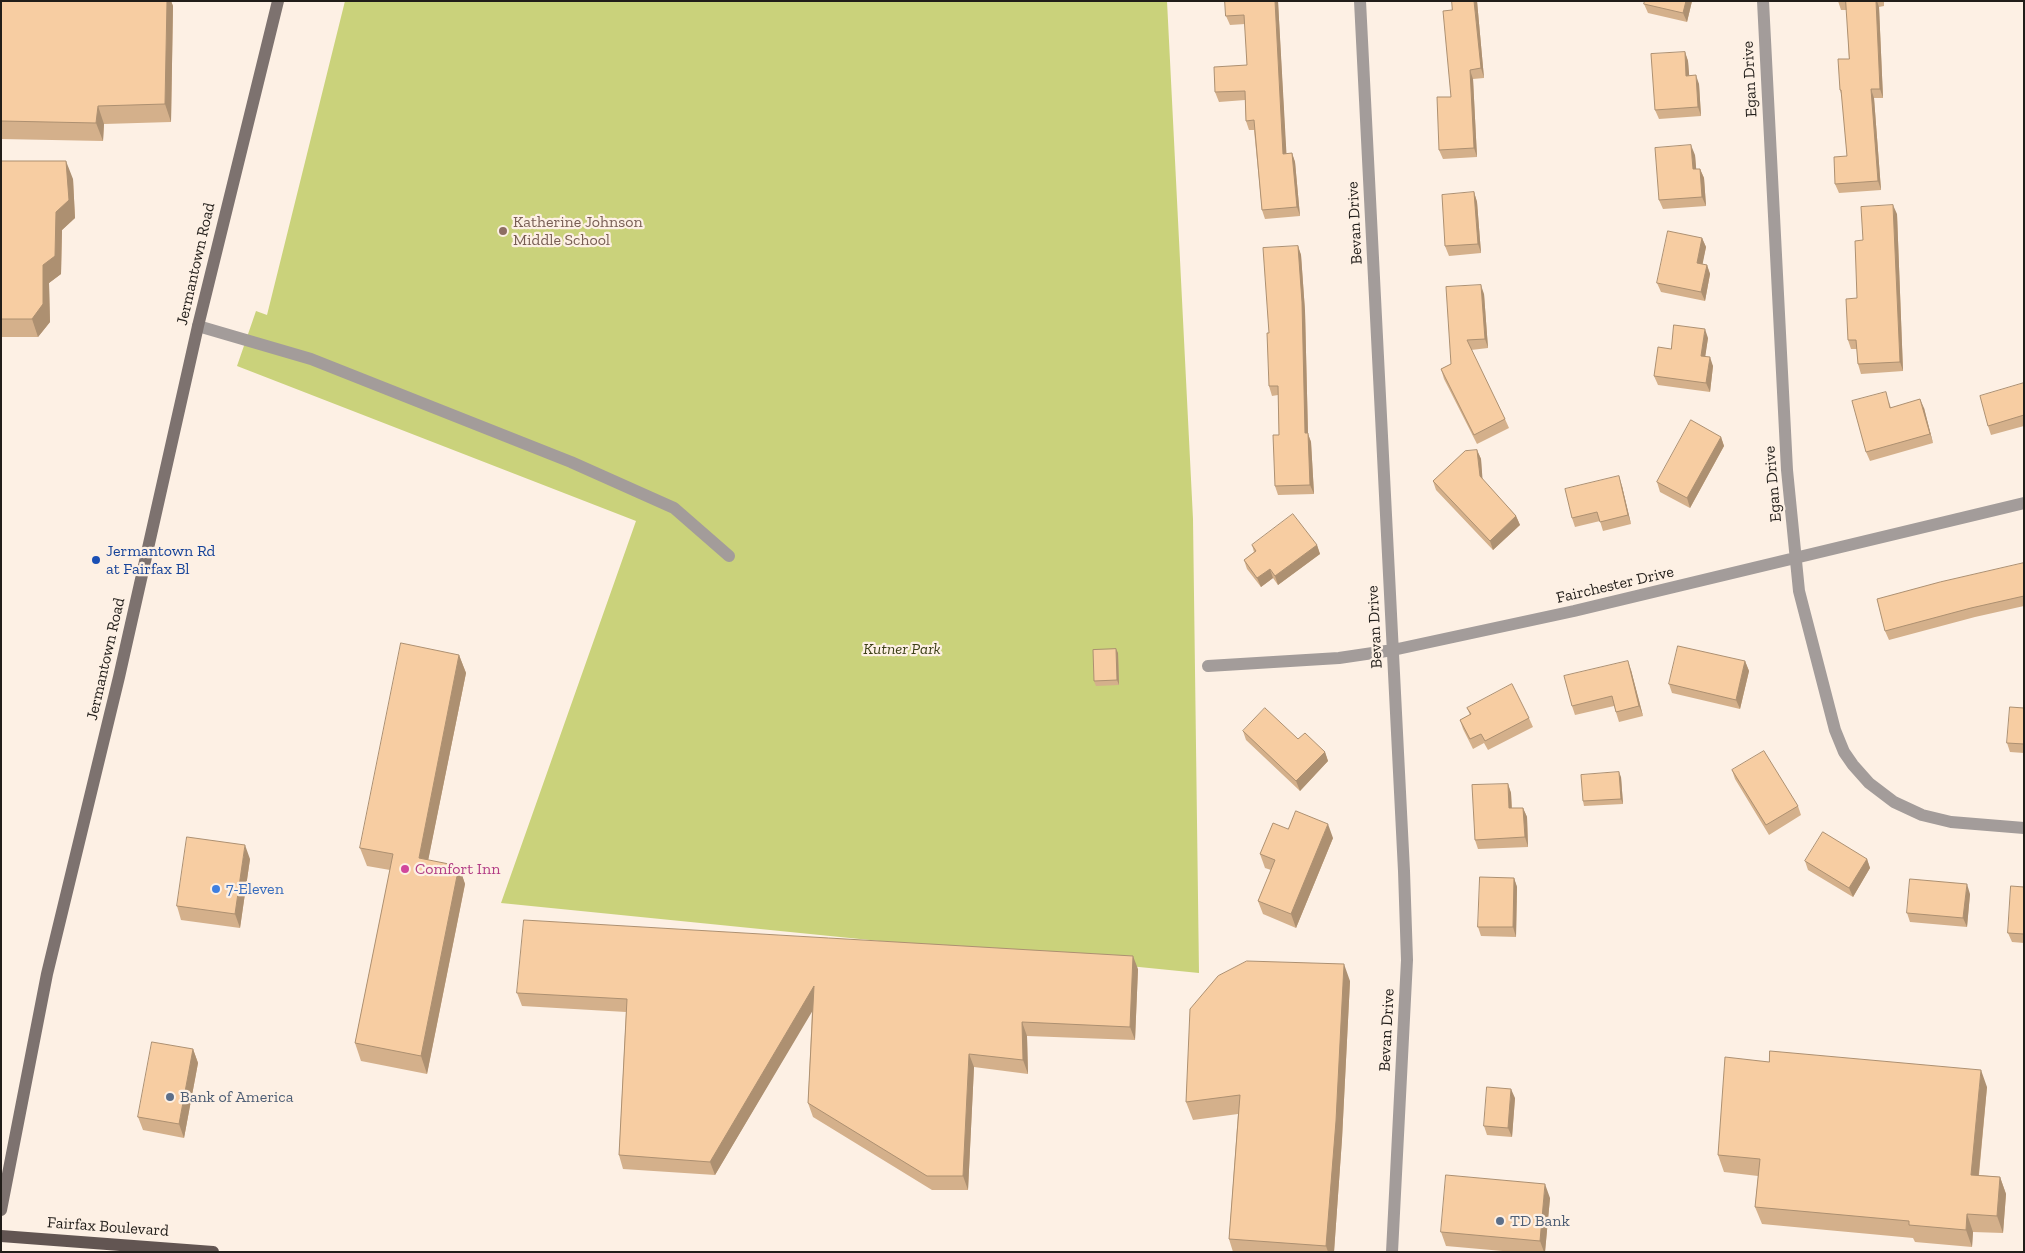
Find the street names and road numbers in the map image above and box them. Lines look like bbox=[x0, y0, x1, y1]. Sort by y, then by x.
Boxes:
street label: Egan Drive bbox=[1738, 40, 1762, 118]
street label: Bevan Drive bbox=[1343, 181, 1367, 265]
street label: Jermantown Road bbox=[173, 201, 219, 327]
street label: Egan Drive bbox=[1760, 445, 1786, 523]
street label: Fairchester Drive bbox=[1554, 562, 1676, 608]
street label: Bevan Drive bbox=[1363, 585, 1387, 669]
street label: Jermantown Road bbox=[83, 596, 129, 722]
street label: Bevan Drive bbox=[1375, 988, 1399, 1072]
street label: Fairfax Boulevard bbox=[46, 1213, 170, 1241]

